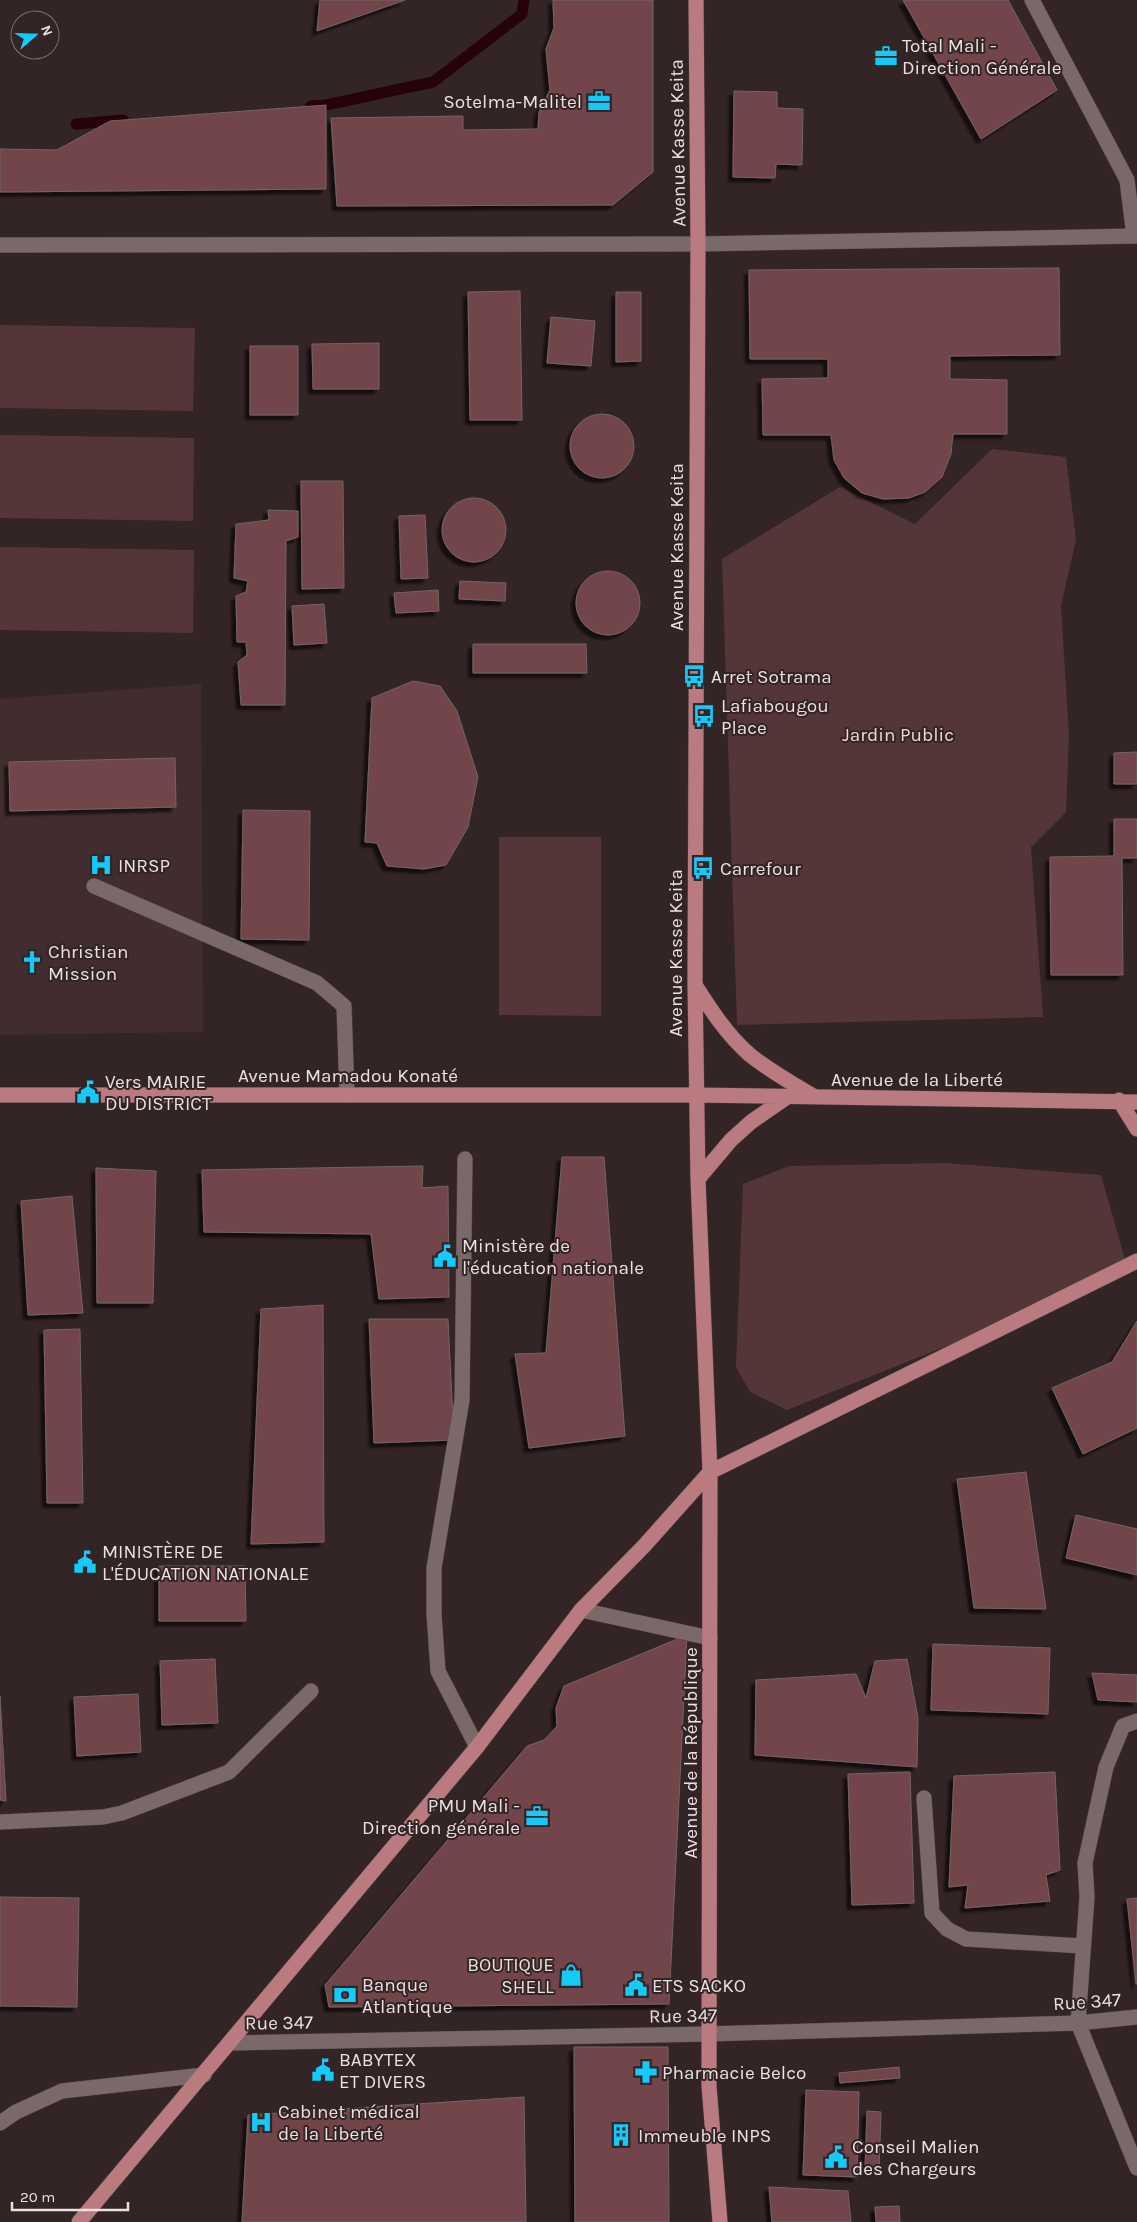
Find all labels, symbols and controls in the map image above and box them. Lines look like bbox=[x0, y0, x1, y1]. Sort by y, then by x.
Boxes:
north arrow bbox=[10, 10, 60, 60]
text: N bbox=[37, 23, 56, 38]
place label: Total Mali - Direction Générale bbox=[902, 35, 1061, 79]
office icon: Total Mali - Direction Générale bbox=[873, 43, 899, 69]
street label: Avenue Kasse Keita bbox=[666, 59, 690, 227]
office icon: Sotelma-Malitel bbox=[586, 88, 612, 114]
place label: Sotelma-Malitel bbox=[443, 91, 582, 113]
street label: Avenue Kasse Keita bbox=[666, 463, 688, 631]
bus stop icon: Arret Sotrama bbox=[681, 663, 707, 689]
place label: Arret Sotrama bbox=[711, 666, 832, 688]
place label: Lafiabougou Place bbox=[721, 695, 829, 739]
bus stop icon: Lafiabougou Place bbox=[691, 703, 717, 729]
park label: Jardin Public bbox=[842, 724, 954, 746]
hospital icon: INRSP bbox=[88, 852, 114, 878]
place label: INRSP bbox=[118, 855, 170, 877]
bus stop icon: Carrefour bbox=[690, 855, 716, 881]
place label: Carrefour bbox=[720, 858, 801, 880]
street label: Avenue Kasse Keita bbox=[665, 869, 687, 1037]
place label: Christian Mission bbox=[48, 941, 128, 985]
church icon: Christian Mission bbox=[19, 949, 45, 975]
street label: Avenue Mamadou Konaté bbox=[238, 1065, 458, 1087]
street label: Avenue de la Liberté bbox=[831, 1069, 1003, 1091]
place label: Vers MAIRIE DU DISTRICT bbox=[105, 1071, 212, 1115]
public building icon: Vers MAIRIE DU DISTRICT bbox=[75, 1079, 101, 1105]
place label: Ministère de l'éducation nationale bbox=[462, 1235, 644, 1279]
public building icon: Ministère de l'éducation nationale bbox=[432, 1243, 458, 1269]
place label: MINISTÈRE DE L'ÉDUCATION NATIONALE bbox=[102, 1540, 309, 1585]
public building icon: MINISTÈRE DE L'ÉDUCATION NATIONALE bbox=[72, 1549, 98, 1575]
street label: Avenue de la République bbox=[680, 1647, 702, 1859]
place label: PMU Mali - Direction générale bbox=[362, 1795, 520, 1839]
office icon: PMU Mali - Direction générale bbox=[524, 1803, 550, 1829]
place label: BOUTIQUE SHELL bbox=[467, 1954, 554, 1998]
shop icon: BOUTIQUE SHELL bbox=[558, 1962, 584, 1988]
public building icon: ETS SACKO bbox=[623, 1972, 649, 1998]
place label: Banque Atlantique bbox=[362, 1974, 452, 2018]
place label: ETS SACKO bbox=[652, 1975, 746, 1997]
bank icon: Banque Atlantique bbox=[332, 1982, 358, 2008]
street label: Rue 347 bbox=[1052, 1989, 1122, 2015]
street label: Rue 347 bbox=[649, 2004, 717, 2028]
street label: Rue 347 bbox=[245, 2011, 313, 2035]
place label: BABYTEX ET DIVERS bbox=[339, 2049, 426, 2093]
public building icon: BABYTEX ET DIVERS bbox=[310, 2057, 336, 2083]
pharmacy icon: Pharmacie Belco bbox=[633, 2059, 659, 2085]
place label: Pharmacie Belco bbox=[662, 2062, 806, 2084]
place label: Cabinet médical de la Liberté bbox=[278, 2101, 420, 2145]
hospital icon: Cabinet médical de la Liberté bbox=[248, 2109, 274, 2135]
building icon: Immeuble INPS bbox=[608, 2122, 634, 2148]
place label: Immeuble INPS bbox=[638, 2125, 771, 2147]
place label: Conseil Malien des Chargeurs bbox=[852, 2136, 980, 2180]
public building icon: Conseil Malien des Chargeurs bbox=[823, 2144, 849, 2170]
scale bar bbox=[12, 2180, 129, 2212]
text: 20 m bbox=[20, 2188, 55, 2206]

